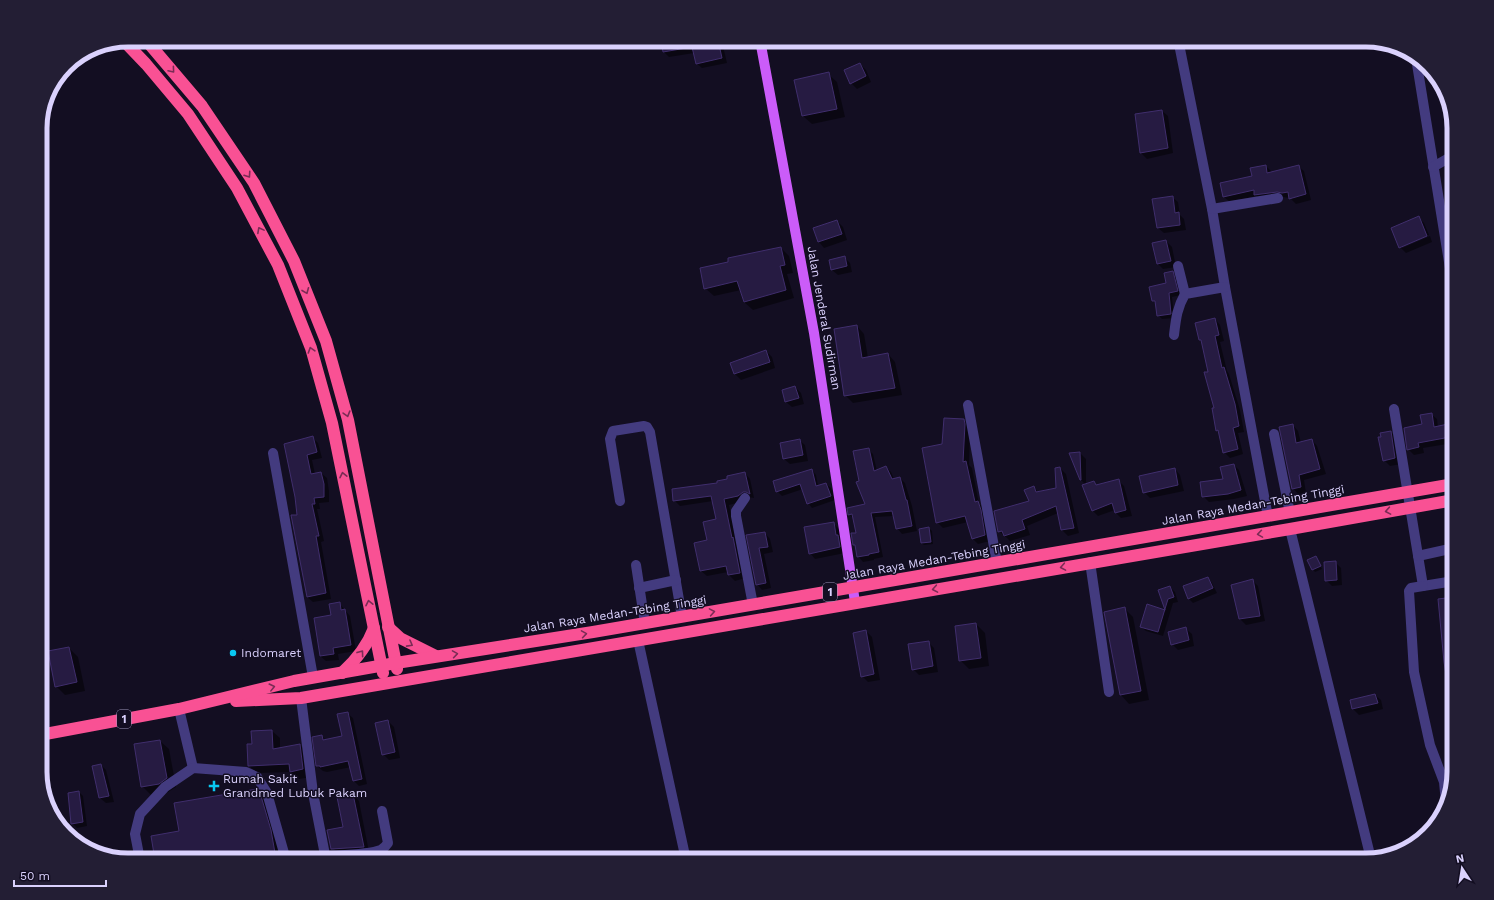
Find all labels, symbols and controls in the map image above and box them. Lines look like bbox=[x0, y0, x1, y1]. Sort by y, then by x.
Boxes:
one-way arrow bbox=[167, 65, 174, 72]
one-way arrow bbox=[243, 171, 251, 178]
one-way arrow bbox=[257, 227, 264, 234]
street label: Jalan Jenderal Sudirman bbox=[804, 245, 844, 391]
one-way arrow bbox=[302, 287, 310, 294]
one-way arrow bbox=[307, 346, 316, 353]
one-way arrow bbox=[342, 410, 351, 417]
one-way arrow bbox=[339, 472, 347, 479]
street label: Jalan Raya Medan-Tebing Tinggi bbox=[1161, 482, 1345, 528]
one-way arrow bbox=[1385, 507, 1391, 515]
one-way arrow bbox=[1257, 529, 1263, 538]
street label: Jalan Raya Medan-Tebing Tinggi bbox=[842, 537, 1026, 583]
one-way arrow bbox=[1060, 562, 1066, 571]
road number: 1 bbox=[823, 583, 837, 601]
one-way arrow bbox=[931, 584, 938, 593]
street label: Jalan Raya Medan-Tebing Tinggi bbox=[523, 593, 707, 635]
one-way arrow bbox=[366, 600, 374, 606]
one-way arrow bbox=[709, 608, 715, 617]
one-way arrow bbox=[580, 630, 587, 639]
one-way arrow bbox=[406, 639, 414, 646]
place label: Indomaret bbox=[241, 646, 301, 660]
marker: Indomaret bbox=[228, 648, 238, 658]
one-way arrow bbox=[356, 650, 364, 657]
one-way arrow bbox=[452, 650, 458, 659]
one-way arrow bbox=[269, 683, 275, 691]
road number: 1 bbox=[117, 710, 131, 728]
place label: Rumah Sakit Grandmed Lubuk Pakam bbox=[223, 772, 367, 800]
marker: Rumah Sakit Grandmed Lubuk Pakam bbox=[208, 780, 220, 792]
north arrow bbox=[1442, 848, 1482, 888]
text: N bbox=[1455, 852, 1465, 866]
scale bar bbox=[14, 862, 106, 888]
text: 50 m bbox=[20, 869, 50, 883]

